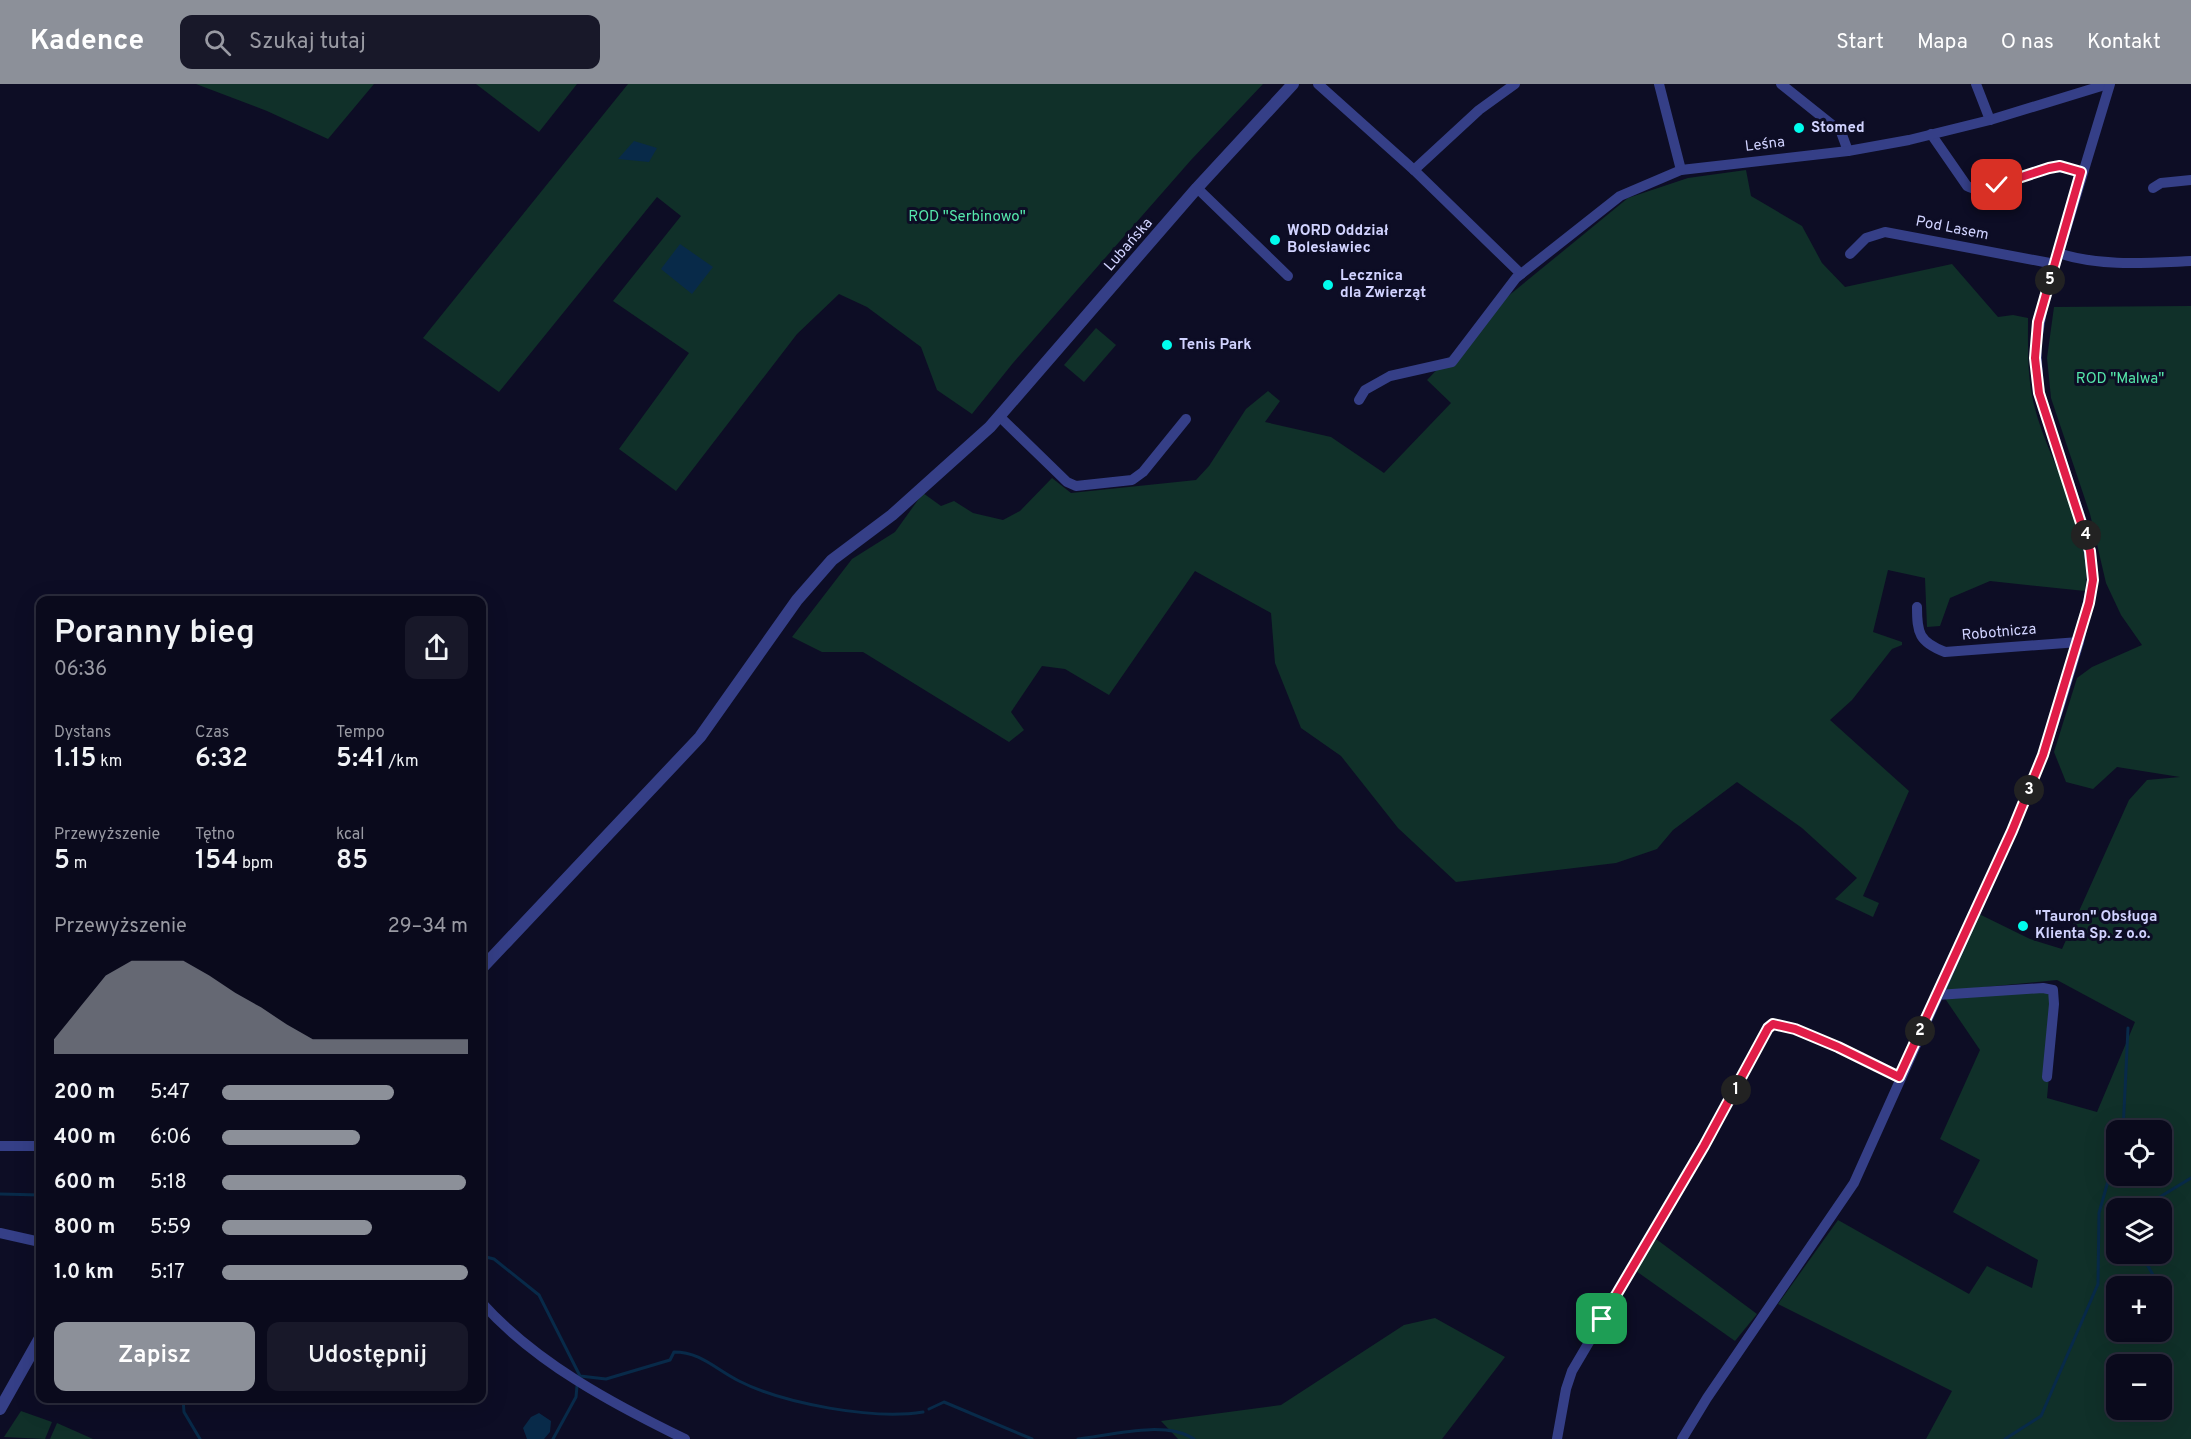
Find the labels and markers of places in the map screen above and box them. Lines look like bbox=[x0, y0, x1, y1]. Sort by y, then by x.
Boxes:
place label: Stomed bbox=[1811, 119, 1865, 138]
marker: Stomed bbox=[1792, 121, 1806, 135]
pin bbox=[1971, 159, 2022, 210]
place label: WORD Oddział Bolesławiec bbox=[1287, 222, 1388, 258]
marker: WORD Oddział Bolesławiec bbox=[1268, 233, 1282, 247]
pin: 5 bbox=[2035, 265, 2065, 295]
place label: Lecznica dla Zwierząt bbox=[1340, 267, 1426, 303]
marker: Lecznica dla Zwierząt bbox=[1321, 278, 1335, 292]
place label: Tenis Park bbox=[1179, 336, 1252, 355]
marker: Tenis Park bbox=[1160, 338, 1174, 352]
pin: 4 bbox=[2071, 520, 2101, 550]
pin: 3 bbox=[2014, 775, 2044, 805]
place label: "Tauron" Obsługa Klienta Sp. z o.o. bbox=[2035, 908, 2157, 944]
marker: "Tauron" Obsługa Klienta Sp. z o.o. bbox=[2016, 919, 2030, 933]
pin: 2 bbox=[1905, 1016, 1935, 1046]
pin: 1 bbox=[1721, 1075, 1751, 1105]
pin bbox=[1576, 1293, 1627, 1344]

